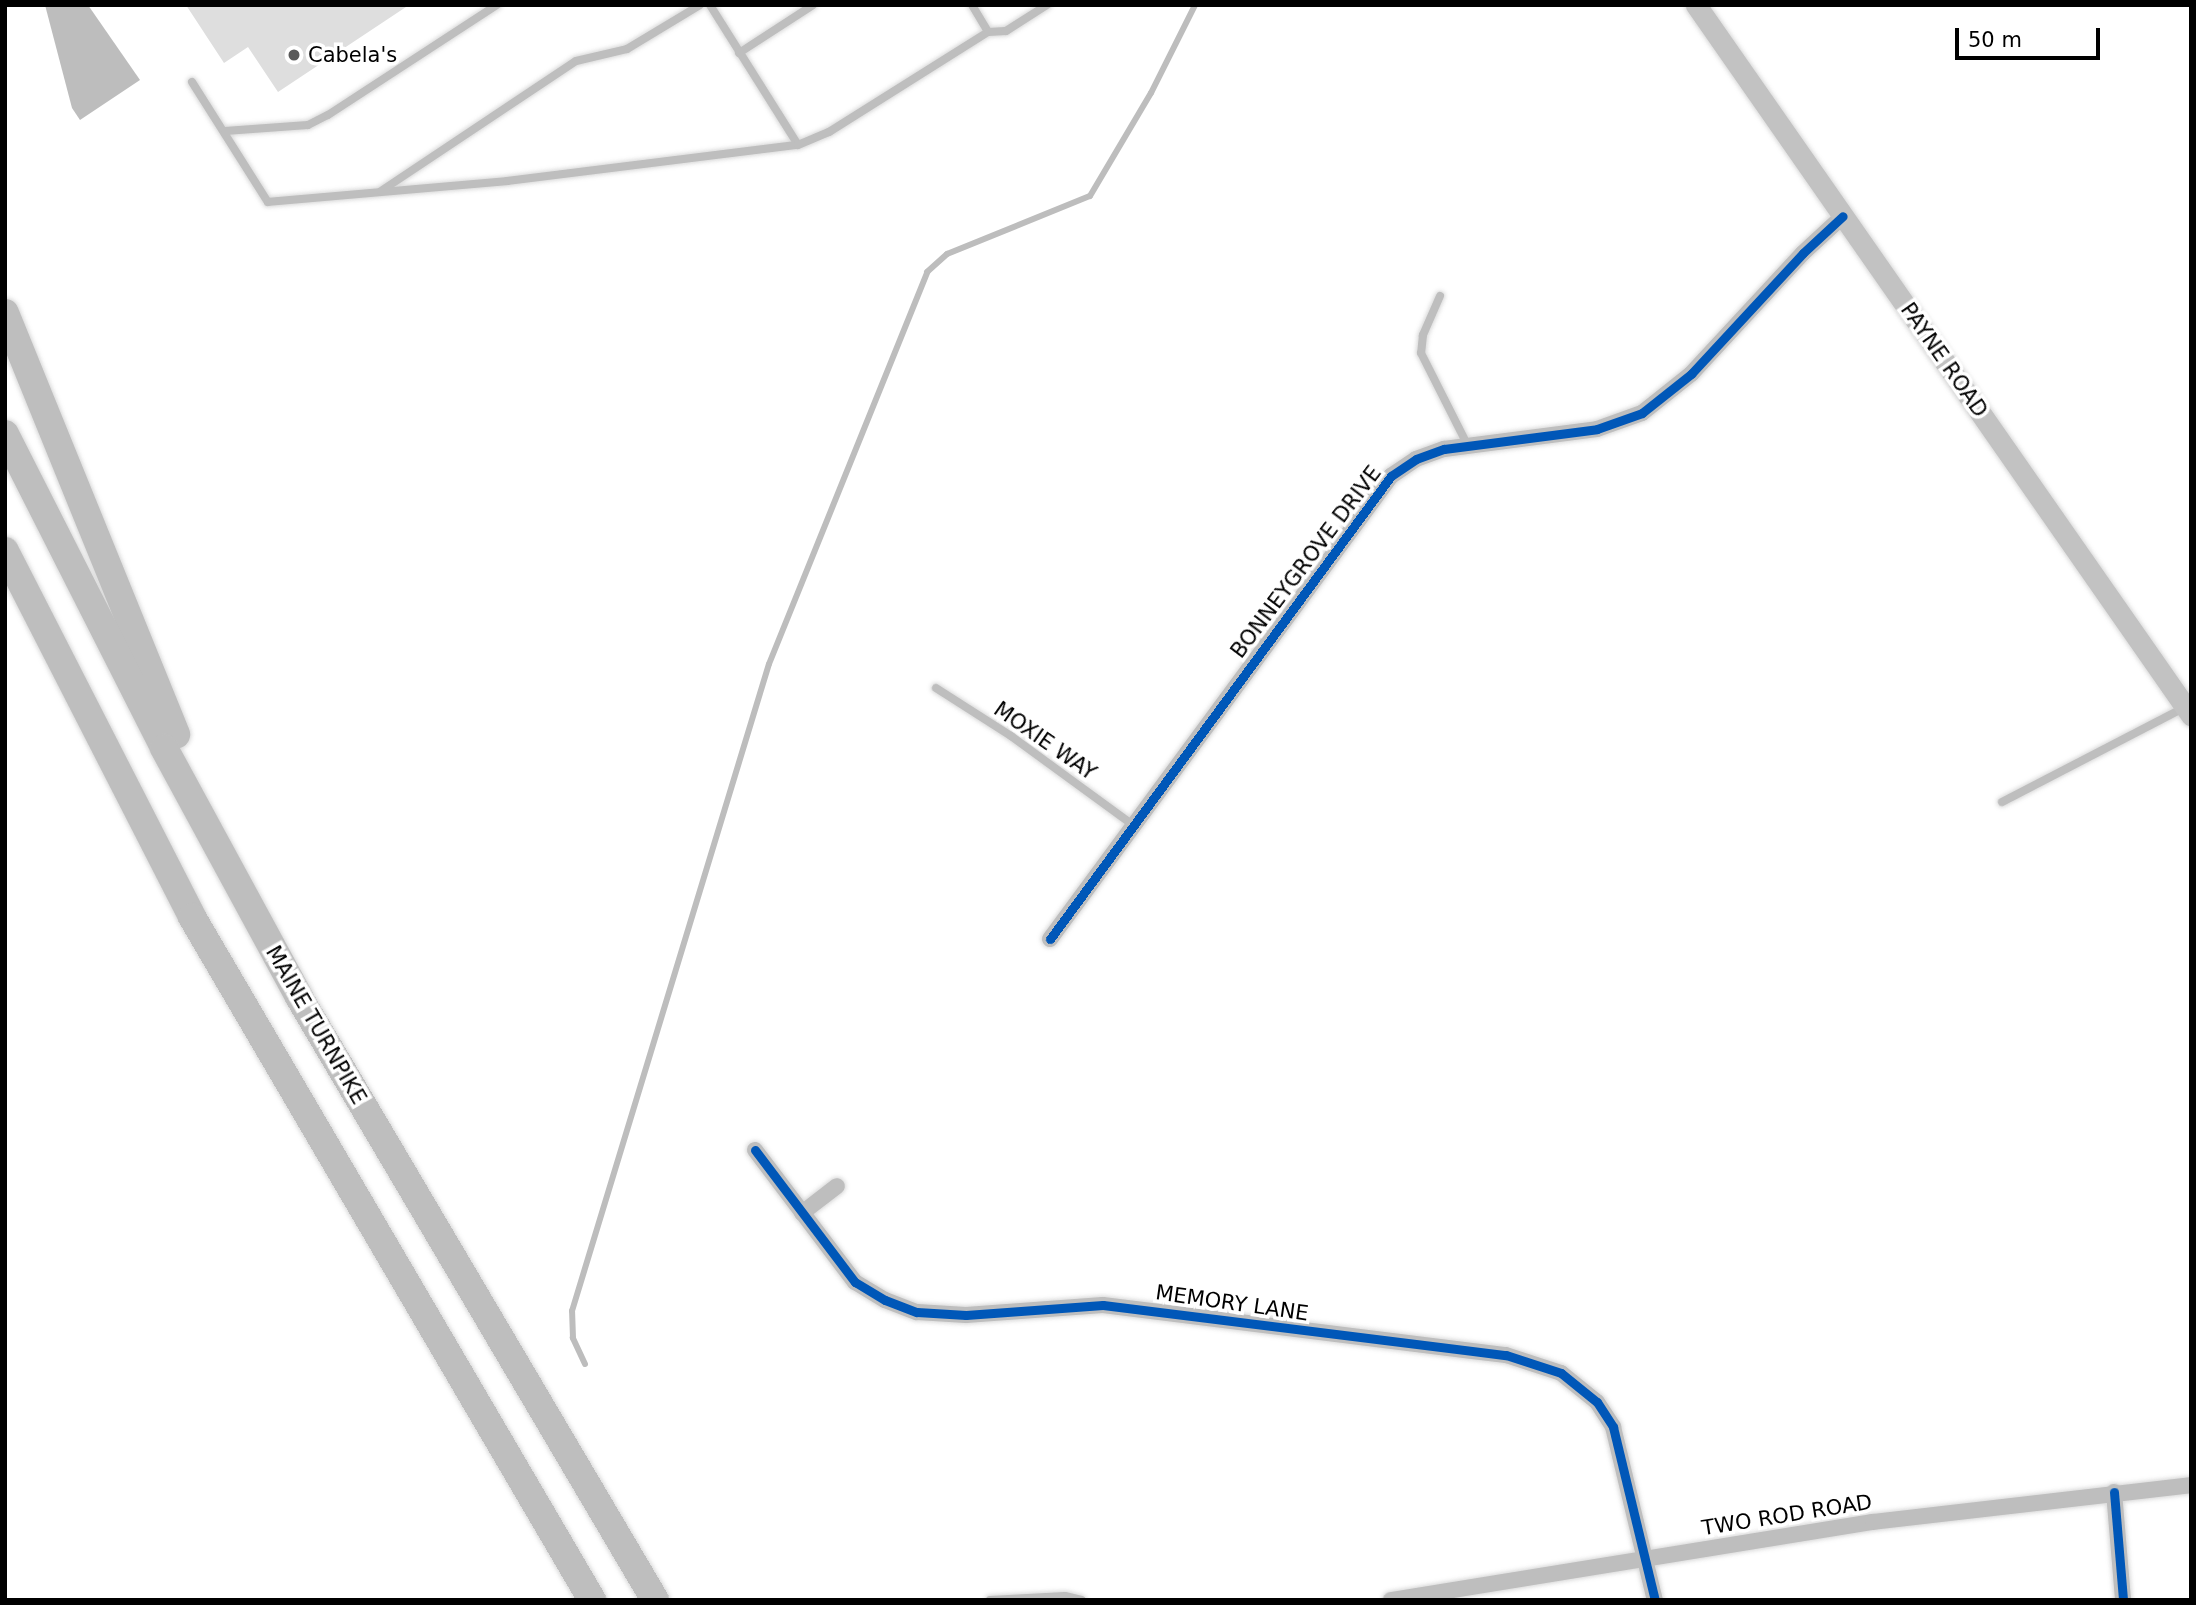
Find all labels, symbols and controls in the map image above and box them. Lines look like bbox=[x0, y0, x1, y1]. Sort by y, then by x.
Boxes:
scale bar bbox=[1958, 14, 2103, 58]
text: 50 m bbox=[1968, 28, 2022, 52]
place label: Cabela's bbox=[308, 42, 397, 68]
marker: Cabela's bbox=[286, 47, 302, 63]
street label: PAYNE ROAD bbox=[1895, 298, 1993, 422]
street label: BONNEYGROVE DRIVE bbox=[1226, 461, 1386, 663]
street label: MOXIE WAY bbox=[989, 697, 1101, 785]
street label: MAINE TURNPIKE bbox=[260, 941, 372, 1109]
street label: MEMORY LANE bbox=[1154, 1280, 1310, 1326]
street label: TWO ROD ROAD bbox=[1700, 1489, 1874, 1541]

